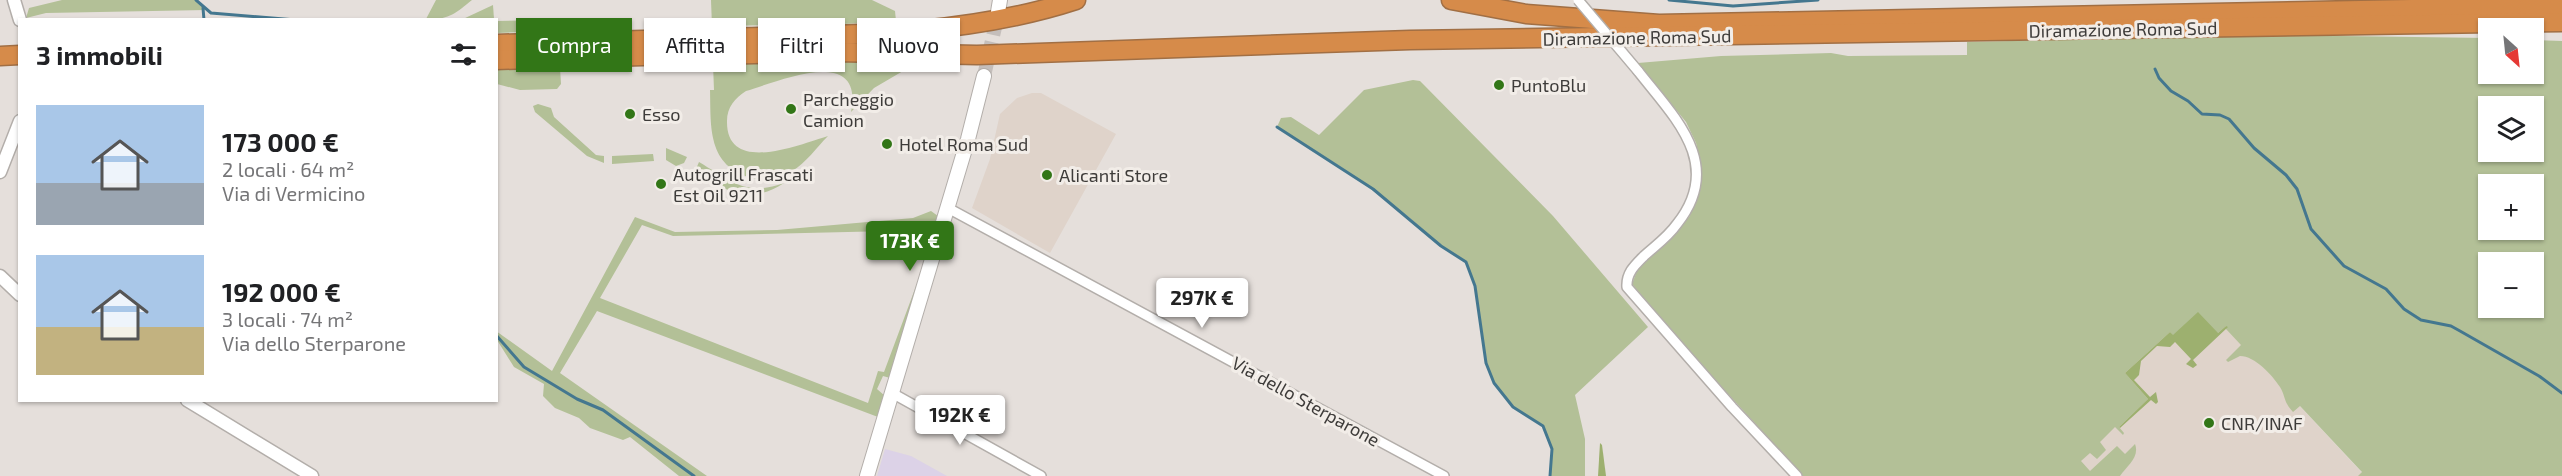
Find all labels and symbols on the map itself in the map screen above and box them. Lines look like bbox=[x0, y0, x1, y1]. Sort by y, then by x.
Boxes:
street label: Diramazione Roma Sud bbox=[2028, 16, 2218, 42]
north arrow bbox=[2478, 18, 2544, 84]
street label: Diramazione Roma Sud bbox=[1542, 24, 1732, 50]
place label: PuntoBlu bbox=[1511, 74, 1586, 96]
marker: PuntoBlu bbox=[1492, 78, 1506, 92]
place label: Parcheggio Camion bbox=[803, 88, 894, 131]
marker: Parcheggio Camion bbox=[784, 102, 798, 116]
place label: Esso bbox=[642, 103, 681, 125]
marker: Esso bbox=[623, 107, 637, 121]
place label: Hotel Roma Sud bbox=[899, 133, 1028, 155]
marker: Hotel Roma Sud bbox=[880, 137, 894, 151]
place label: Autogrill Frascati Est Oil 9211 bbox=[673, 163, 813, 206]
place label: Alicanti Store bbox=[1059, 164, 1168, 186]
marker: Alicanti Store bbox=[1040, 168, 1054, 182]
marker: Autogrill Frascati Est Oil 9211 bbox=[654, 177, 668, 191]
pin: 173K € bbox=[861, 221, 959, 272]
pin: 297K € bbox=[1153, 278, 1251, 329]
street label: Via dello Sterparone bbox=[1228, 351, 1384, 451]
pin: 192K € bbox=[911, 395, 1009, 446]
place label: CNR/INAF bbox=[2221, 412, 2303, 434]
marker: CNR/INAF bbox=[2202, 416, 2216, 430]

